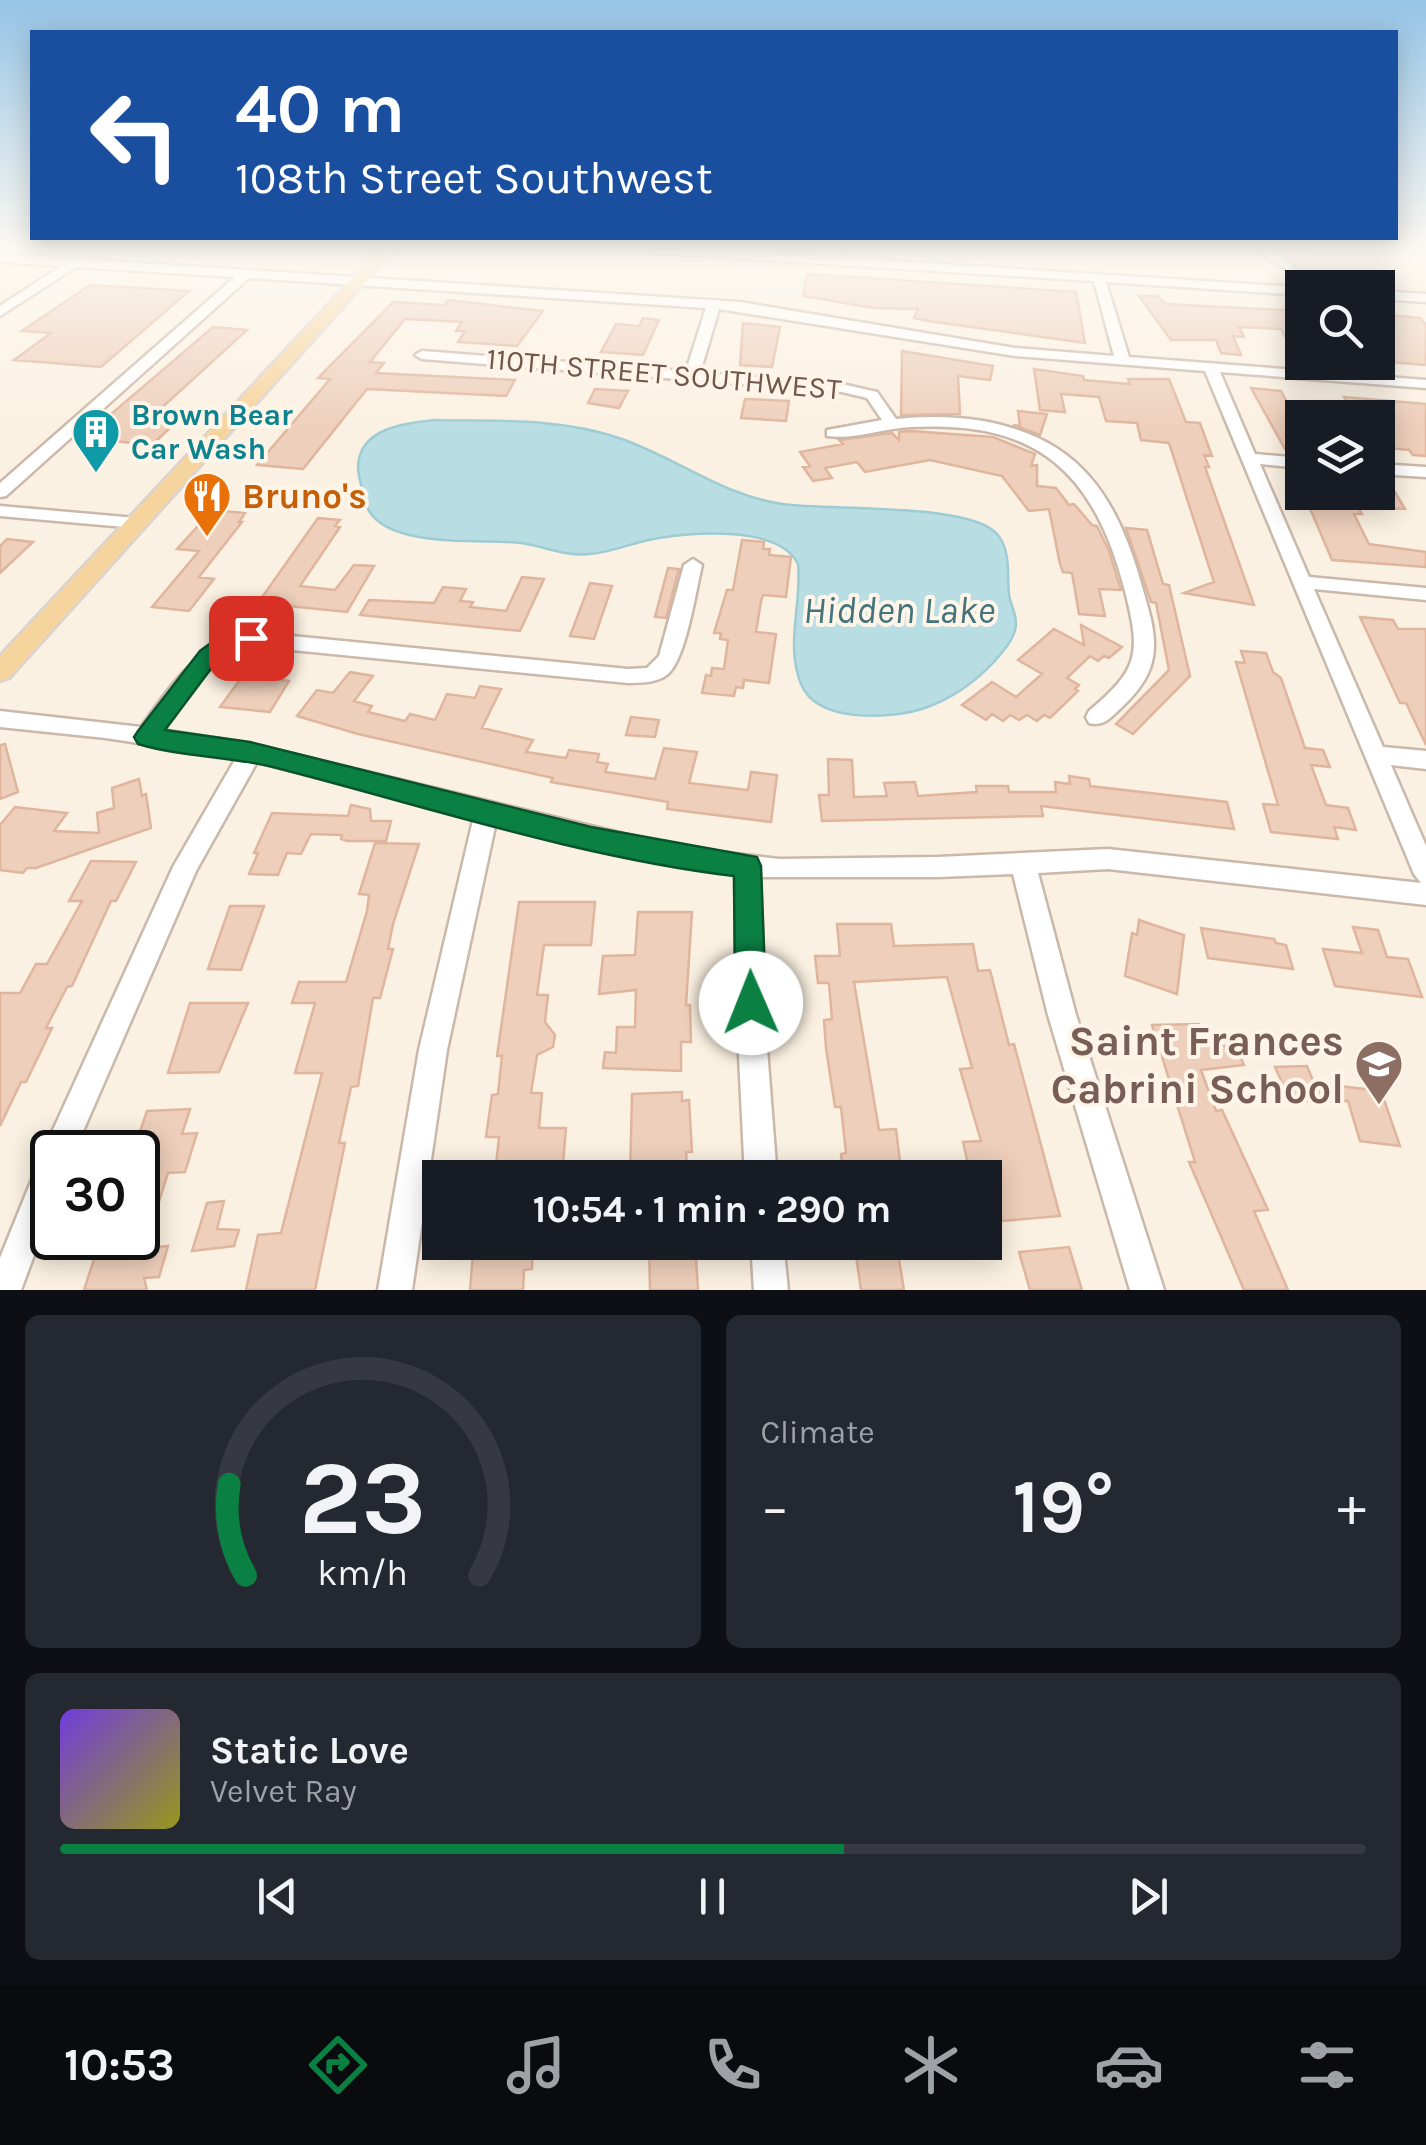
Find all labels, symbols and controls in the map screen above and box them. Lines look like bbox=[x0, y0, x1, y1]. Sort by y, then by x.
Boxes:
text: 40 m bbox=[235, 68, 405, 150]
icon: left bbox=[70, 70, 200, 200]
text: 108th Street Southwest bbox=[235, 152, 713, 204]
map controls bbox=[1285, 270, 1395, 510]
button: search bbox=[1285, 270, 1395, 380]
street label: 110TH STREET SOUTHWEST bbox=[485, 341, 843, 407]
place label: Brown Bear Car Wash bbox=[131, 397, 293, 467]
button: layers bbox=[1285, 400, 1395, 510]
building icon: Brown Bear Car Wash bbox=[70, 406, 122, 474]
restaurant icon: Bruno's bbox=[181, 470, 233, 538]
place label: Bruno's bbox=[242, 476, 367, 517]
water label: Hidden Lake bbox=[803, 588, 995, 633]
pin bbox=[209, 596, 294, 681]
icon: arrive bbox=[224, 611, 279, 666]
position arrow bbox=[699, 951, 803, 1055]
place label: Saint Frances Cabrini School bbox=[1051, 1016, 1344, 1114]
school or university icon: Saint Frances Cabrini School bbox=[1353, 1038, 1405, 1106]
speed limit sign: 30 bbox=[30, 1130, 160, 1260]
text: 10:54 · 1 min · 290 m bbox=[533, 1187, 891, 1232]
text: Climate bbox=[761, 1414, 875, 1451]
text: 23 bbox=[299, 1438, 427, 1559]
text: 19° bbox=[1012, 1463, 1114, 1551]
text: − bbox=[761, 1475, 789, 1539]
text: + bbox=[1337, 1475, 1366, 1539]
text: km/h bbox=[317, 1552, 408, 1594]
text: Static Love bbox=[210, 1728, 409, 1773]
text: Velvet Ray bbox=[210, 1773, 357, 1810]
icon: previous bbox=[250, 1869, 305, 1924]
icon: pause bbox=[685, 1869, 740, 1924]
icon: next bbox=[1121, 1869, 1176, 1924]
icon: directions bbox=[303, 2030, 373, 2100]
icon: music bbox=[501, 2030, 571, 2100]
icon: phone bbox=[698, 2030, 768, 2100]
icon: climate bbox=[896, 2030, 966, 2100]
icon: car bbox=[1094, 2030, 1164, 2100]
icon: filters bbox=[1292, 2030, 1362, 2100]
text: 10:53 bbox=[64, 2039, 175, 2091]

